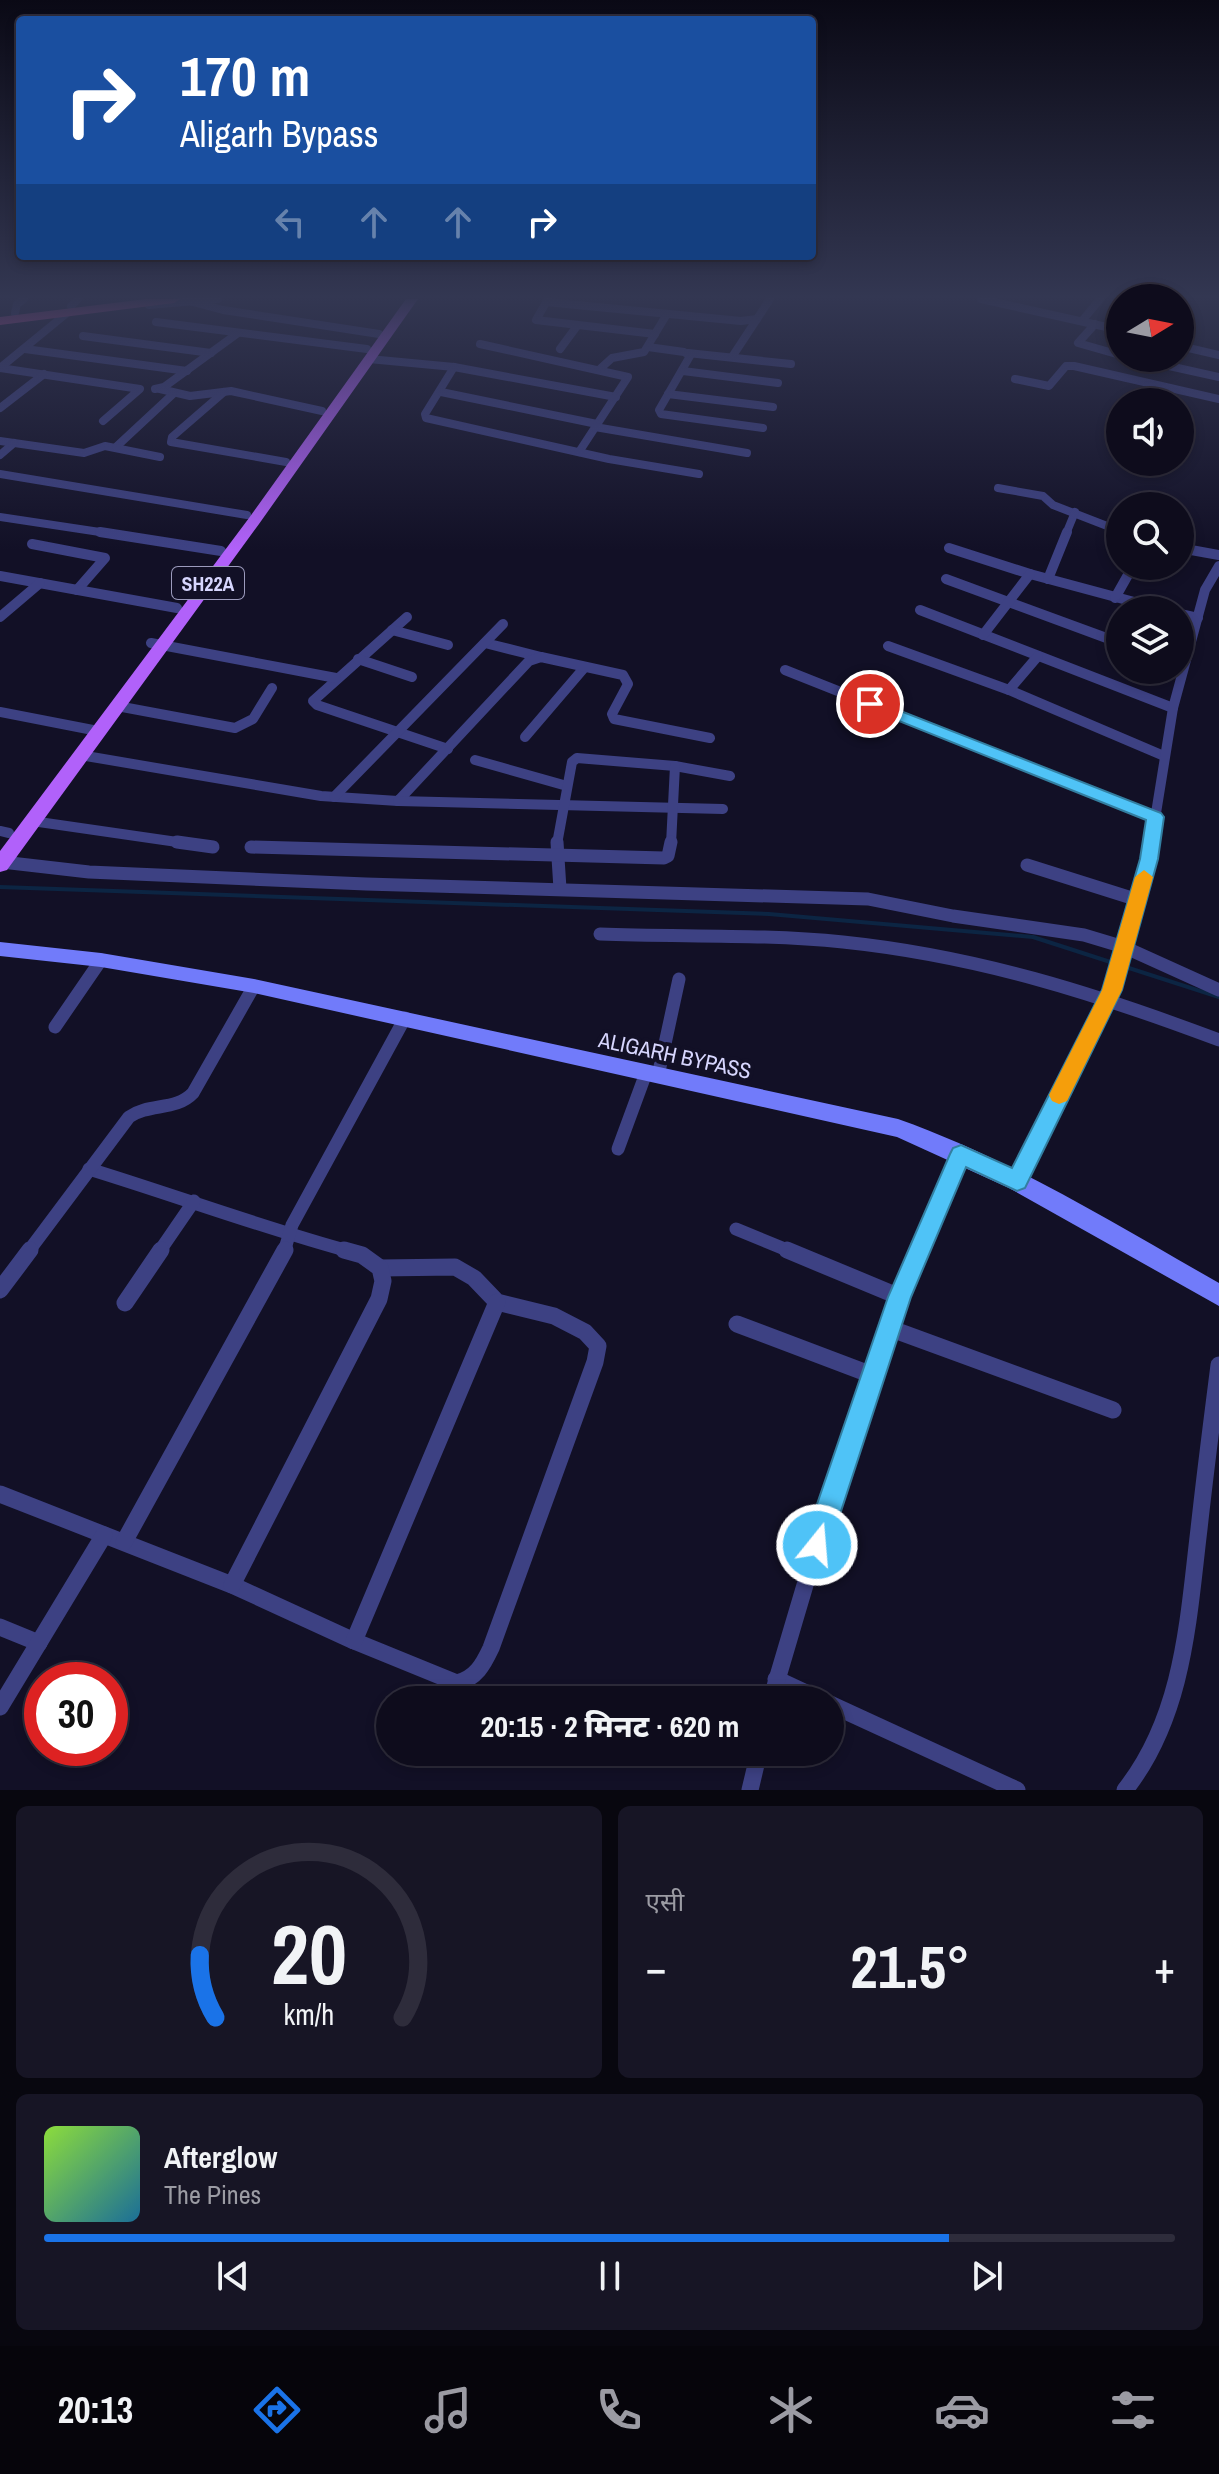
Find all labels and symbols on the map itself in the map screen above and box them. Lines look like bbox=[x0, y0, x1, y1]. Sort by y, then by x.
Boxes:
north arrow bbox=[1106, 284, 1194, 372]
road number: SH22A bbox=[172, 567, 244, 599]
pin bbox=[836, 670, 904, 738]
street label: ALIGARH BYPASS bbox=[595, 1024, 754, 1086]
position arrow bbox=[775, 1503, 859, 1587]
speed limit sign: 30 bbox=[24, 1662, 128, 1766]

